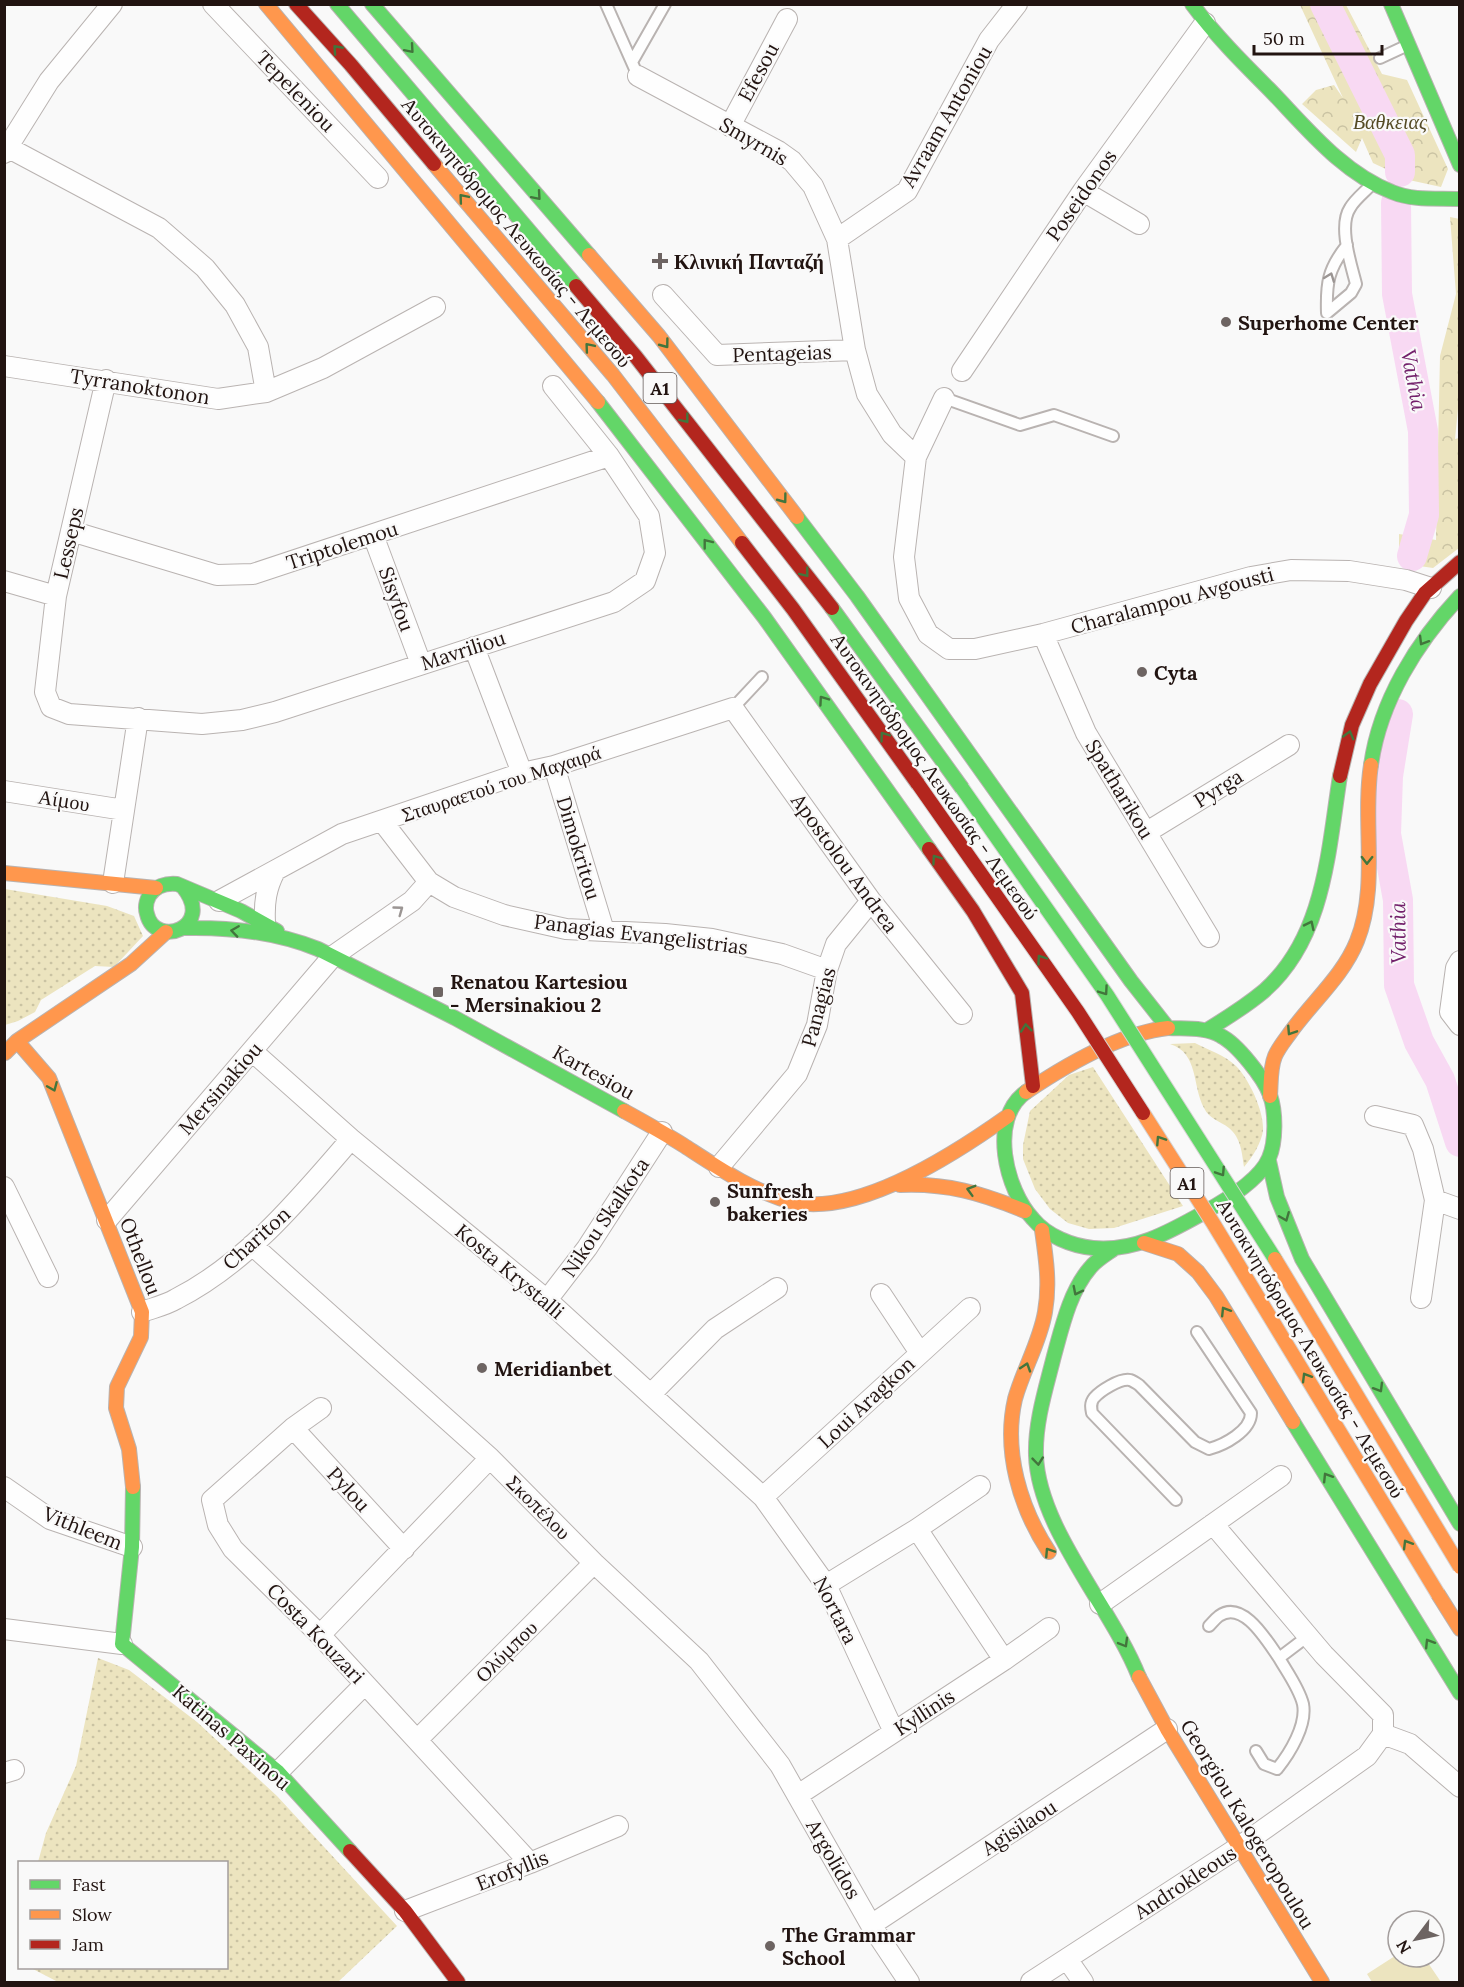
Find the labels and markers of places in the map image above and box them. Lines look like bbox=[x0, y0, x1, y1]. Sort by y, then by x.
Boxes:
place label: Κλινική Πανταζή bbox=[674, 249, 824, 274]
marker: Κλινική Πανταζή bbox=[651, 252, 669, 270]
place label: Superhome Center bbox=[1238, 310, 1419, 335]
marker: Superhome Center bbox=[1219, 315, 1233, 329]
place label: Cyta bbox=[1154, 660, 1198, 685]
marker: Cyta bbox=[1135, 665, 1149, 679]
place label: Renatou Kartesiou - Mersinakiou 2 bbox=[450, 969, 628, 1017]
marker: Renatou Kartesiou - Mersinakiou 2 bbox=[431, 985, 445, 999]
place label: Sunfresh bakeries bbox=[726, 1178, 814, 1226]
marker: Sunfresh bakeries bbox=[708, 1195, 722, 1209]
place label: Meridianbet bbox=[494, 1356, 613, 1381]
marker: Meridianbet bbox=[475, 1361, 489, 1375]
place label: The Grammar School bbox=[782, 1922, 916, 1970]
marker: The Grammar School bbox=[763, 1939, 777, 1953]

